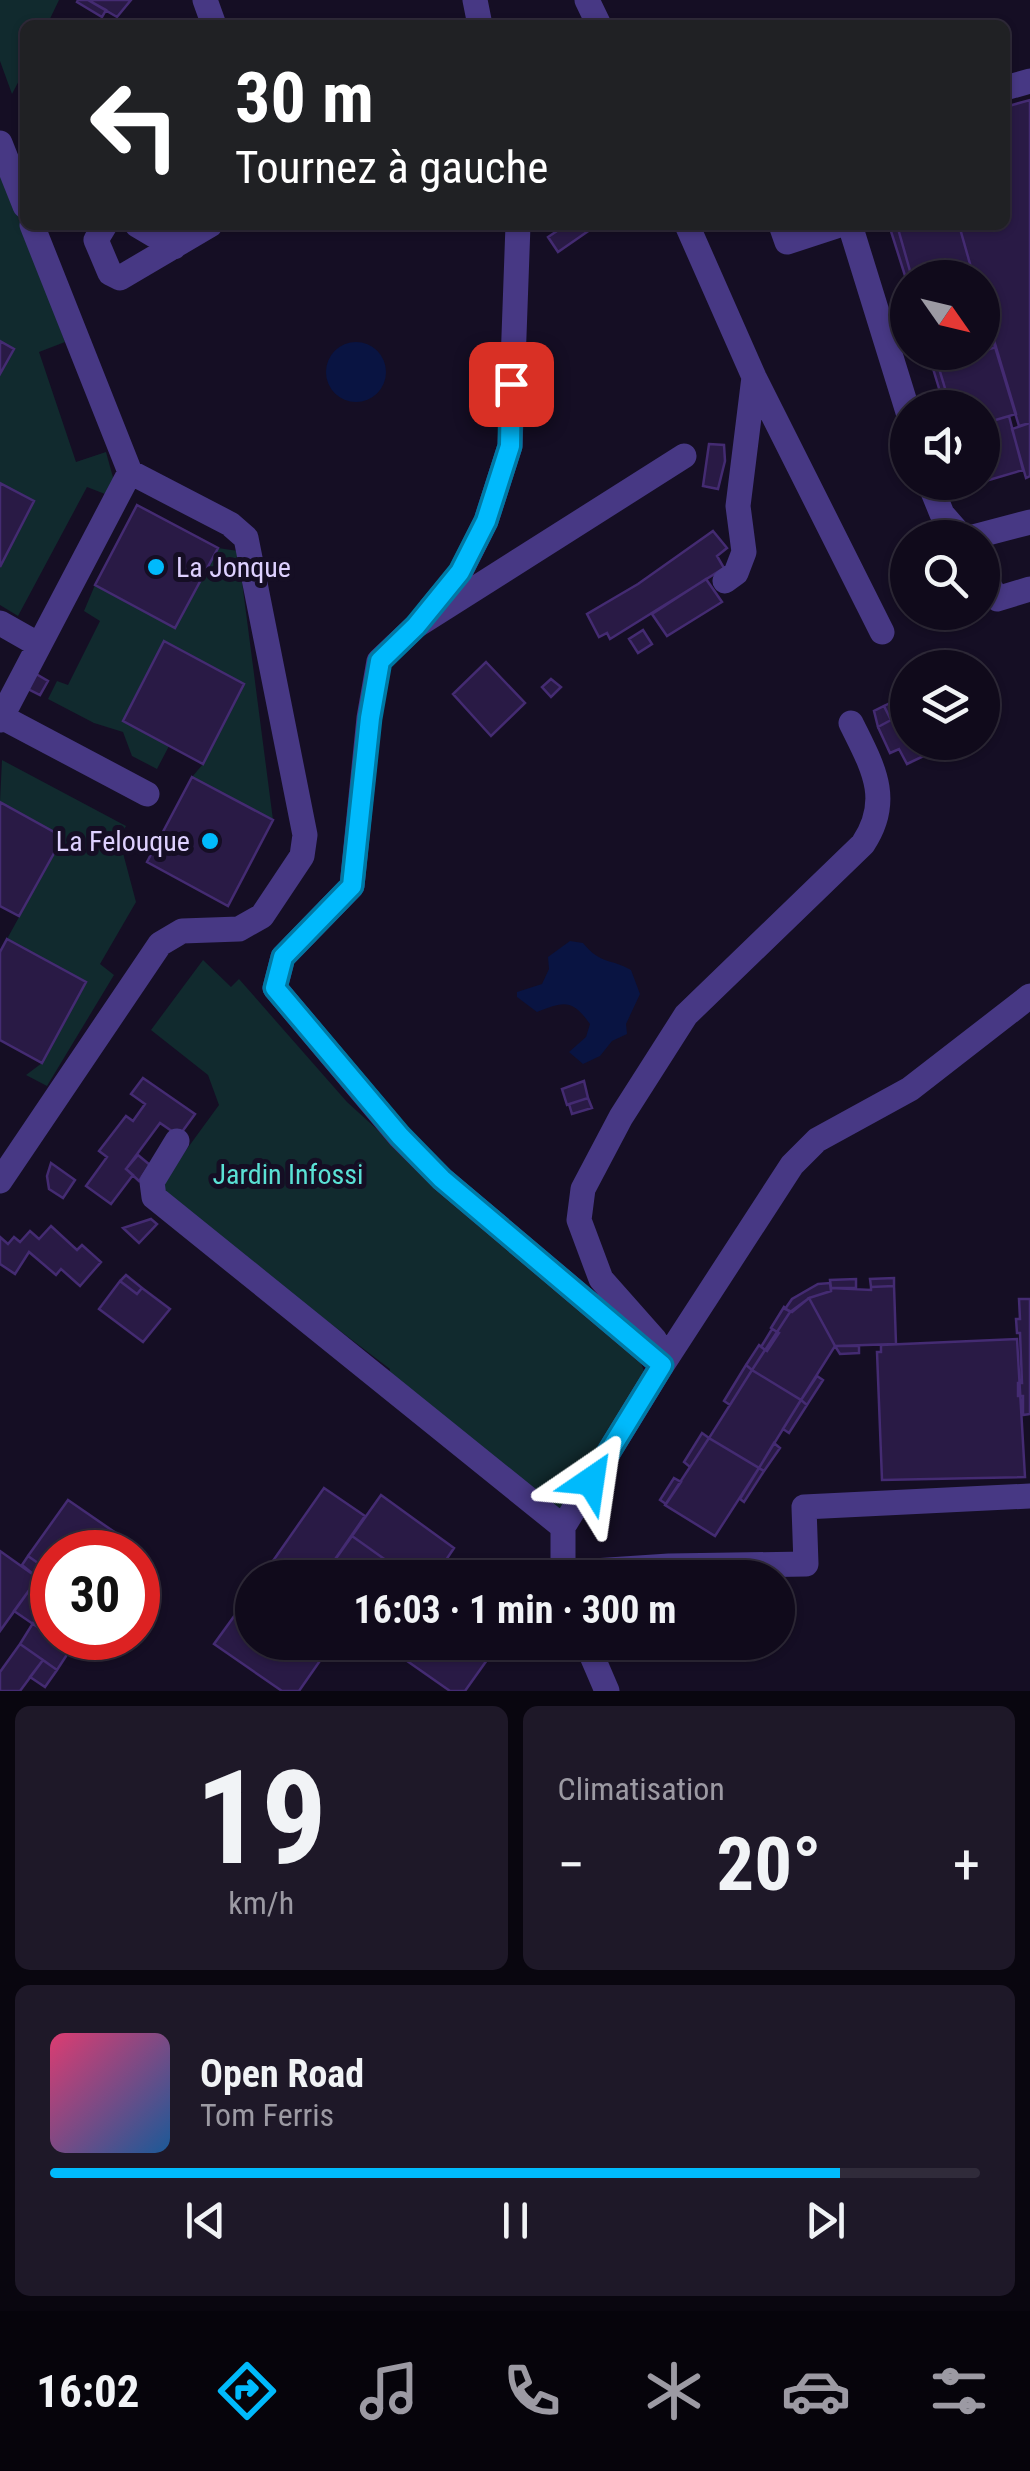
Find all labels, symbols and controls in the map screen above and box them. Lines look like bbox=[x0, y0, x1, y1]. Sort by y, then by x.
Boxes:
text: 30 m bbox=[235, 57, 374, 139]
icon: left bbox=[70, 60, 200, 190]
text: Tournez à gauche bbox=[235, 141, 548, 194]
north arrow bbox=[890, 260, 1000, 370]
map controls bbox=[890, 260, 1000, 760]
pin bbox=[469, 342, 554, 427]
icon: arrive bbox=[484, 357, 539, 412]
button: sound bbox=[890, 390, 1000, 500]
button: search bbox=[890, 520, 1000, 630]
place label: La Jonque bbox=[176, 551, 291, 584]
marker: La Jonque bbox=[145, 556, 167, 578]
button: layers bbox=[890, 650, 1000, 760]
place label: La Felouque bbox=[56, 825, 190, 858]
marker: La Felouque bbox=[199, 830, 221, 852]
park label: Jardin Infossi bbox=[213, 1158, 363, 1191]
position arrow bbox=[539, 1429, 643, 1533]
speed limit sign: 30 bbox=[30, 1530, 160, 1660]
text: 16:03 · 1 min · 300 m bbox=[354, 1588, 676, 1632]
text: 19 bbox=[196, 1742, 327, 1895]
text: Climatisation bbox=[558, 1770, 725, 1808]
text: 20° bbox=[716, 1820, 821, 1908]
text: − bbox=[558, 1833, 585, 1897]
text: + bbox=[953, 1833, 980, 1897]
text: km/h bbox=[228, 1884, 294, 1922]
text: Open Road bbox=[200, 2052, 364, 2096]
text: Tom Ferris bbox=[200, 2096, 334, 2134]
icon: previous bbox=[178, 2193, 233, 2248]
icon: pause bbox=[488, 2193, 543, 2248]
icon: next bbox=[798, 2193, 853, 2248]
icon: directions bbox=[212, 2356, 282, 2426]
icon: music bbox=[354, 2356, 424, 2426]
icon: phone bbox=[497, 2356, 567, 2426]
icon: climate bbox=[639, 2356, 709, 2426]
icon: car bbox=[781, 2356, 851, 2426]
icon: filters bbox=[924, 2356, 994, 2426]
text: 16:02 bbox=[36, 2365, 139, 2418]

